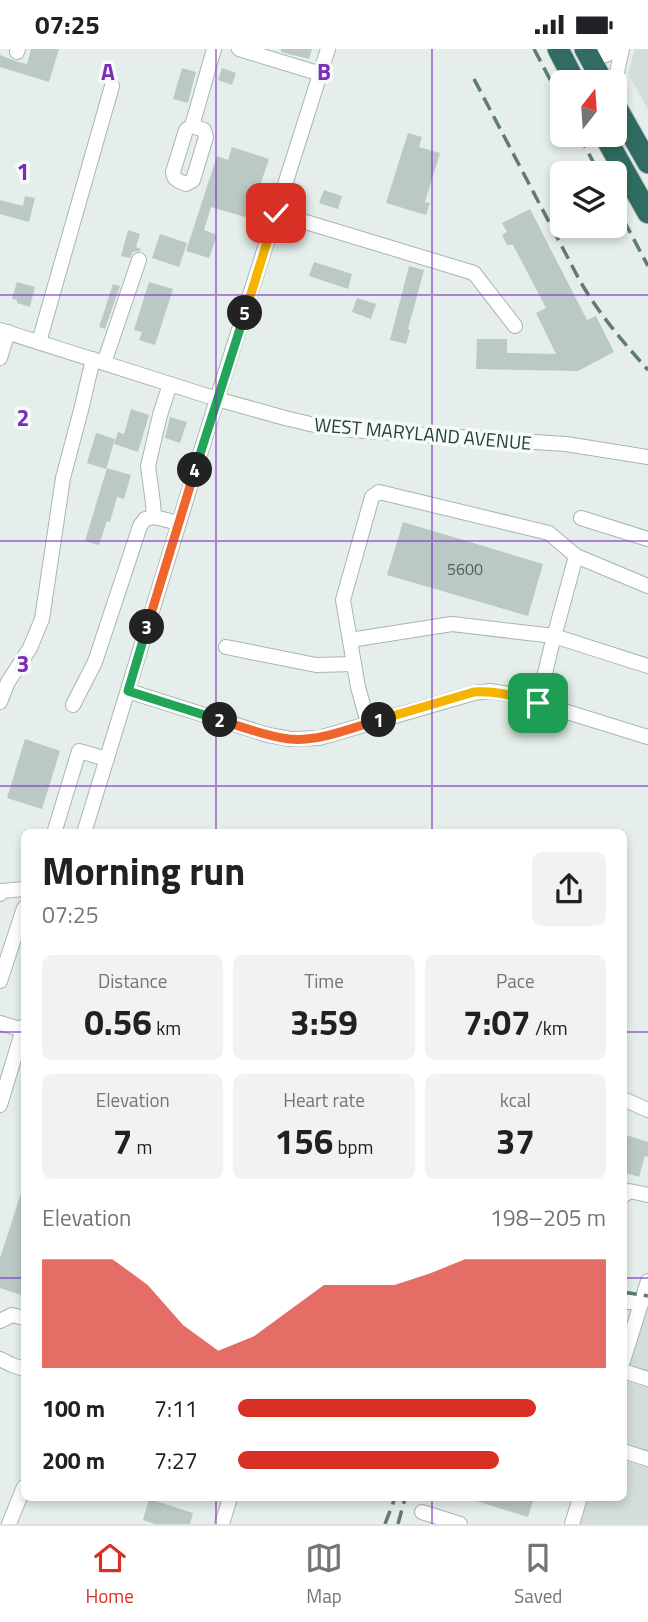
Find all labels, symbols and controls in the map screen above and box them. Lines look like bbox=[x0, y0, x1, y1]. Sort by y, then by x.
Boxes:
text: 07:25 bbox=[35, 5, 100, 44]
text: A bbox=[101, 54, 115, 89]
text: B bbox=[317, 54, 331, 89]
north arrow bbox=[550, 70, 626, 147]
map controls bbox=[550, 70, 627, 238]
text: 1 bbox=[17, 154, 29, 189]
button: layers bbox=[550, 161, 627, 238]
pin bbox=[246, 183, 306, 243]
icon: check bbox=[257, 194, 295, 232]
pin: 5 bbox=[228, 295, 262, 331]
text: 5 bbox=[239, 298, 250, 327]
text: 2 bbox=[17, 400, 29, 435]
street label: WEST MARYLAND AVENUE bbox=[313, 409, 533, 457]
pin: 4 bbox=[178, 453, 212, 487]
text: 4 bbox=[189, 455, 200, 484]
house number: 5600 bbox=[447, 557, 483, 581]
pin: 3 bbox=[130, 609, 164, 645]
text: 3 bbox=[141, 612, 152, 641]
text: 3 bbox=[17, 646, 29, 681]
pin bbox=[508, 673, 568, 733]
icon: arrive bbox=[519, 684, 557, 722]
pin: 2 bbox=[202, 703, 238, 737]
pin: 1 bbox=[362, 703, 396, 737]
text: 2 bbox=[214, 705, 225, 734]
text: 1 bbox=[373, 705, 384, 734]
text: Morning run bbox=[42, 842, 245, 900]
button: share bbox=[532, 852, 606, 926]
text: 07:25 bbox=[42, 897, 99, 932]
text: Distance bbox=[98, 966, 167, 995]
text: Time bbox=[304, 966, 344, 995]
text: Pace bbox=[496, 966, 535, 995]
text: 0.56 bbox=[84, 995, 152, 1049]
text: 3:59 bbox=[290, 995, 358, 1049]
text: 7:07 bbox=[463, 995, 531, 1049]
text: km bbox=[152, 1013, 181, 1042]
text: /km bbox=[531, 1013, 568, 1042]
text: Elevation bbox=[96, 1085, 170, 1114]
text: Heart rate bbox=[283, 1085, 365, 1114]
text: kcal bbox=[500, 1085, 531, 1114]
text: 7 bbox=[113, 1114, 132, 1168]
text: 156 bbox=[275, 1114, 333, 1168]
text: 37 bbox=[496, 1114, 535, 1168]
text: m bbox=[132, 1132, 153, 1161]
text: bpm bbox=[333, 1132, 373, 1161]
text: Elevation bbox=[42, 1200, 131, 1235]
text: 198–205 m bbox=[490, 1200, 606, 1235]
text: 100 m bbox=[42, 1391, 105, 1426]
text: 7:11 bbox=[154, 1391, 198, 1426]
text: 200 m bbox=[42, 1443, 105, 1478]
text: 7:27 bbox=[154, 1443, 198, 1478]
tab: Home bbox=[86, 1539, 134, 1610]
tab: Map bbox=[305, 1539, 343, 1610]
tab: Saved bbox=[514, 1539, 562, 1610]

